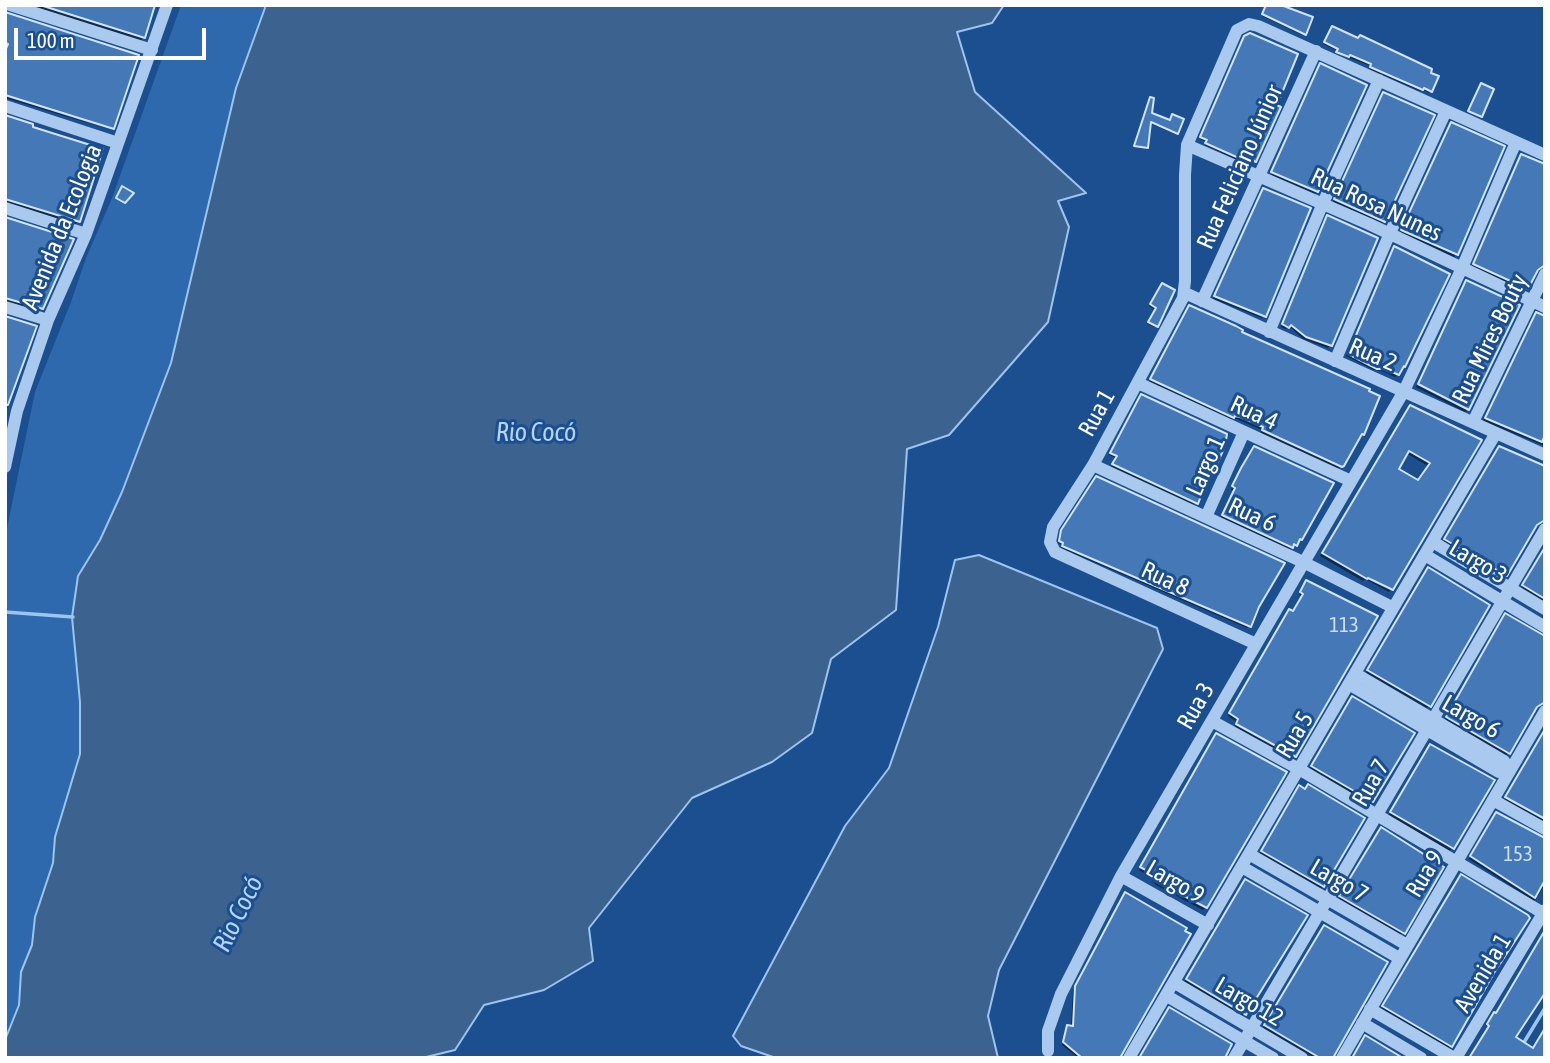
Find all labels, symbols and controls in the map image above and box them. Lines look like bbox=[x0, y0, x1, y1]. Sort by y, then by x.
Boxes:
scale bar bbox=[18, 14, 210, 58]
text: 100 m bbox=[27, 28, 75, 52]
street label: Rua Feliciano Júnior bbox=[1191, 80, 1289, 254]
street label: Avenida da Ecologia bbox=[16, 140, 108, 314]
street label: Rua Rosa Nunes bbox=[1306, 162, 1446, 248]
street label: Rua Mires Bouty bbox=[1446, 270, 1534, 408]
street label: Rua 2 bbox=[1345, 332, 1401, 378]
street label: Rua 1 bbox=[1072, 384, 1122, 442]
street label: Rua 4 bbox=[1226, 390, 1282, 436]
water label: Rio Cocó bbox=[496, 417, 576, 449]
street label: Largo 1 bbox=[1180, 432, 1232, 500]
street label: Rua 6 bbox=[1224, 492, 1280, 538]
street label: Largo 3 bbox=[1444, 534, 1512, 590]
street label: Rua 8 bbox=[1137, 556, 1193, 602]
house number: 113 bbox=[1329, 612, 1359, 638]
street label: Rua 3 bbox=[1171, 677, 1221, 735]
street label: Largo 6 bbox=[1437, 689, 1505, 745]
street label: Rua 5 bbox=[1270, 706, 1320, 764]
street label: Rua 7 bbox=[1346, 754, 1396, 812]
house number: 153 bbox=[1503, 841, 1533, 867]
street label: Rua 9 bbox=[1400, 845, 1450, 903]
street label: Largo 7 bbox=[1305, 853, 1373, 909]
street label: Largo 9 bbox=[1141, 854, 1209, 910]
water label: Rio Cocó bbox=[206, 871, 270, 957]
street label: Avenida 1 bbox=[1448, 928, 1518, 1018]
street label: Largo 12 bbox=[1210, 971, 1288, 1033]

